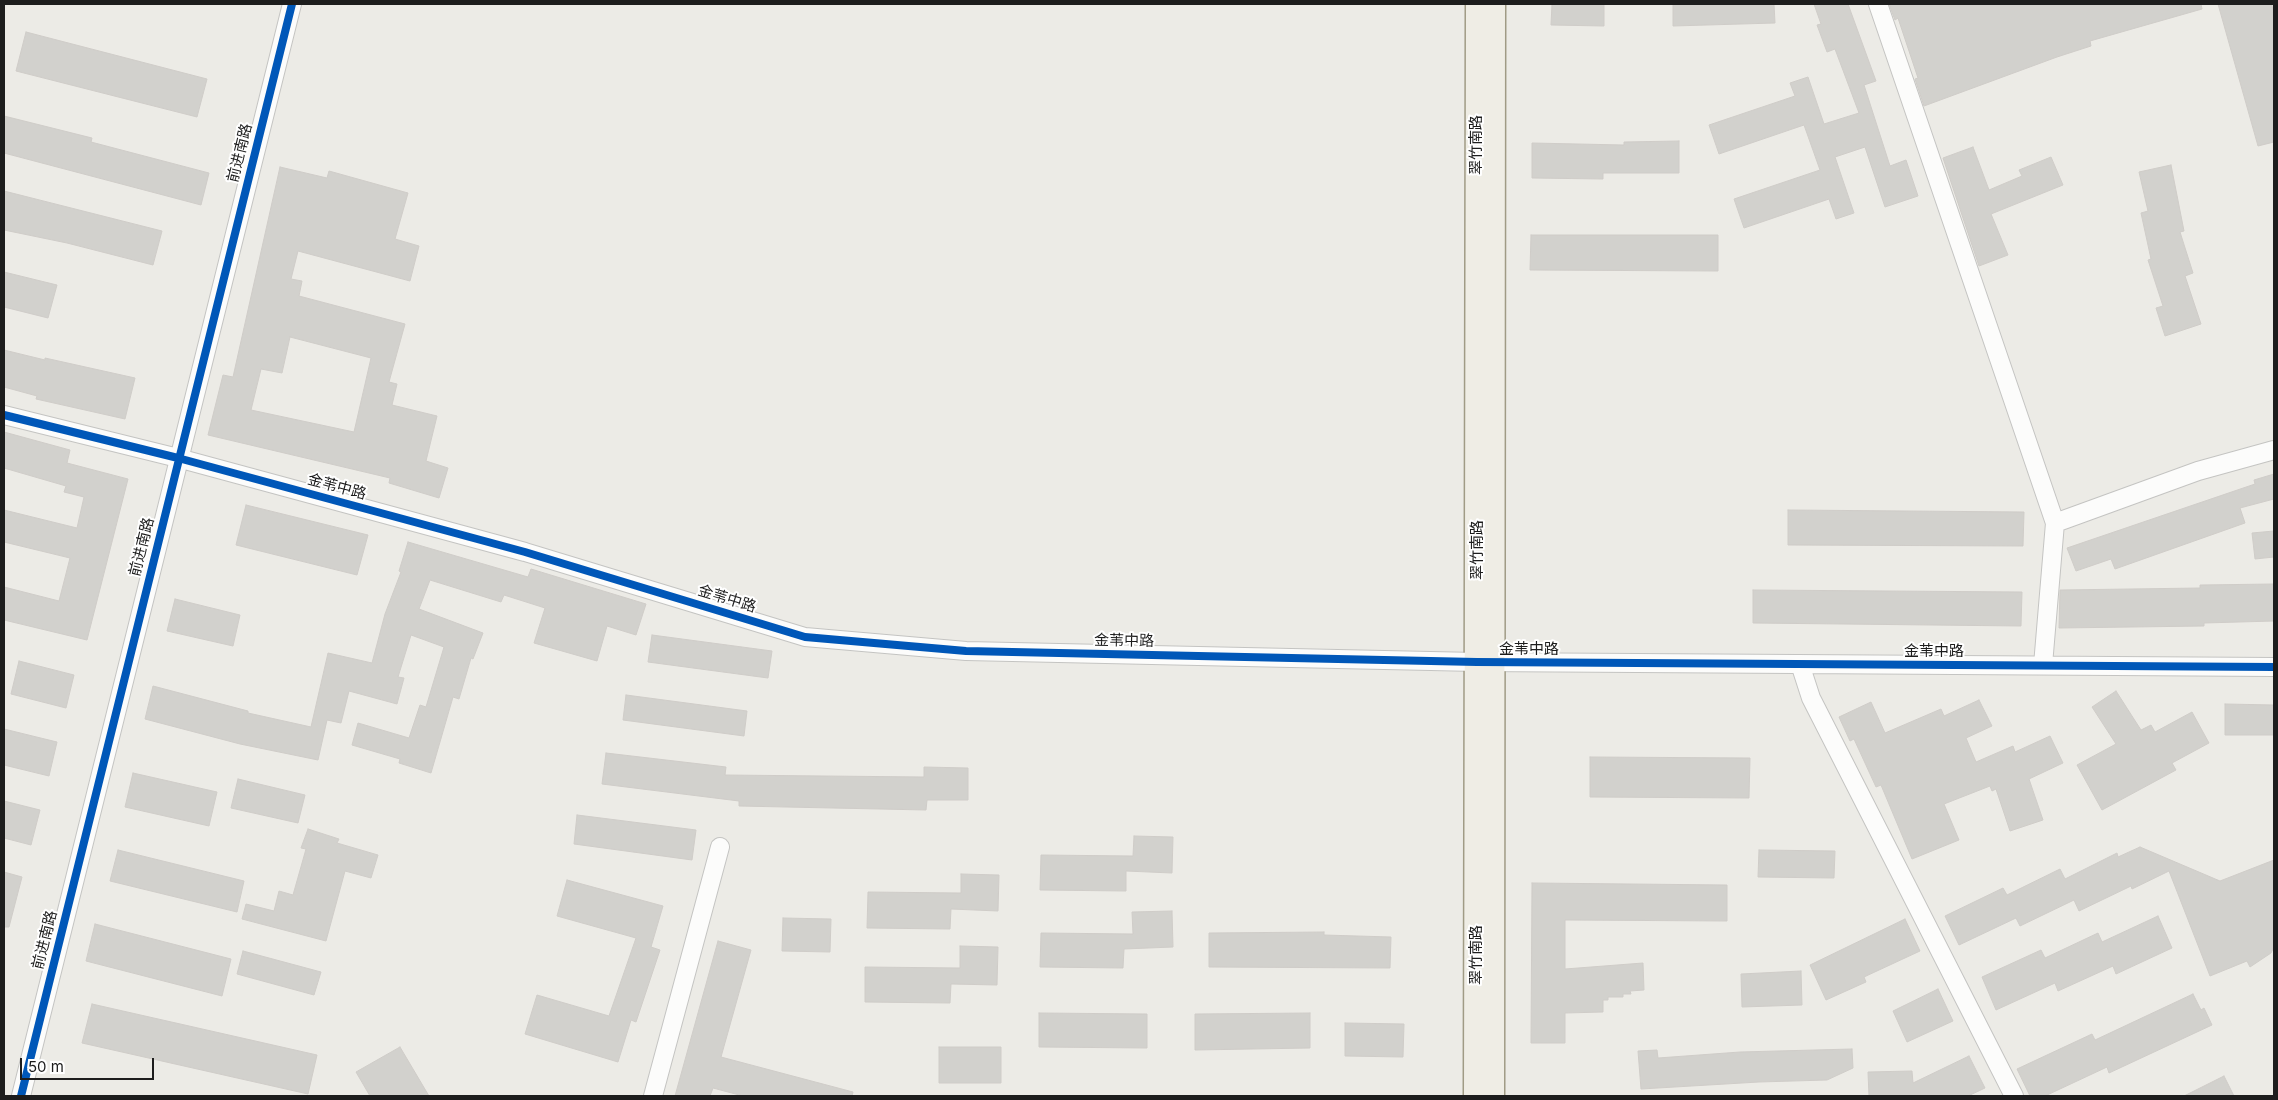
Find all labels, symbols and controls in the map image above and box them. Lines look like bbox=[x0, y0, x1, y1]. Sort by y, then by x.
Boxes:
street label: 翠竹南路 bbox=[1467, 115, 1485, 175]
street label: 前进南路 bbox=[224, 122, 256, 184]
street label: 金苇中路 bbox=[306, 471, 368, 503]
street label: 前进南路 bbox=[126, 516, 158, 578]
street label: 翠竹南路 bbox=[1468, 520, 1486, 580]
street label: 金苇中路 bbox=[696, 582, 758, 616]
street label: 金苇中路 bbox=[1094, 631, 1154, 651]
street label: 金苇中路 bbox=[1499, 640, 1559, 658]
street label: 金苇中路 bbox=[1904, 642, 1964, 660]
street label: 前进南路 bbox=[29, 909, 61, 971]
street label: 翠竹南路 bbox=[1467, 925, 1485, 985]
scale bar bbox=[22, 1048, 156, 1080]
text: 50 m bbox=[28, 1057, 64, 1076]

